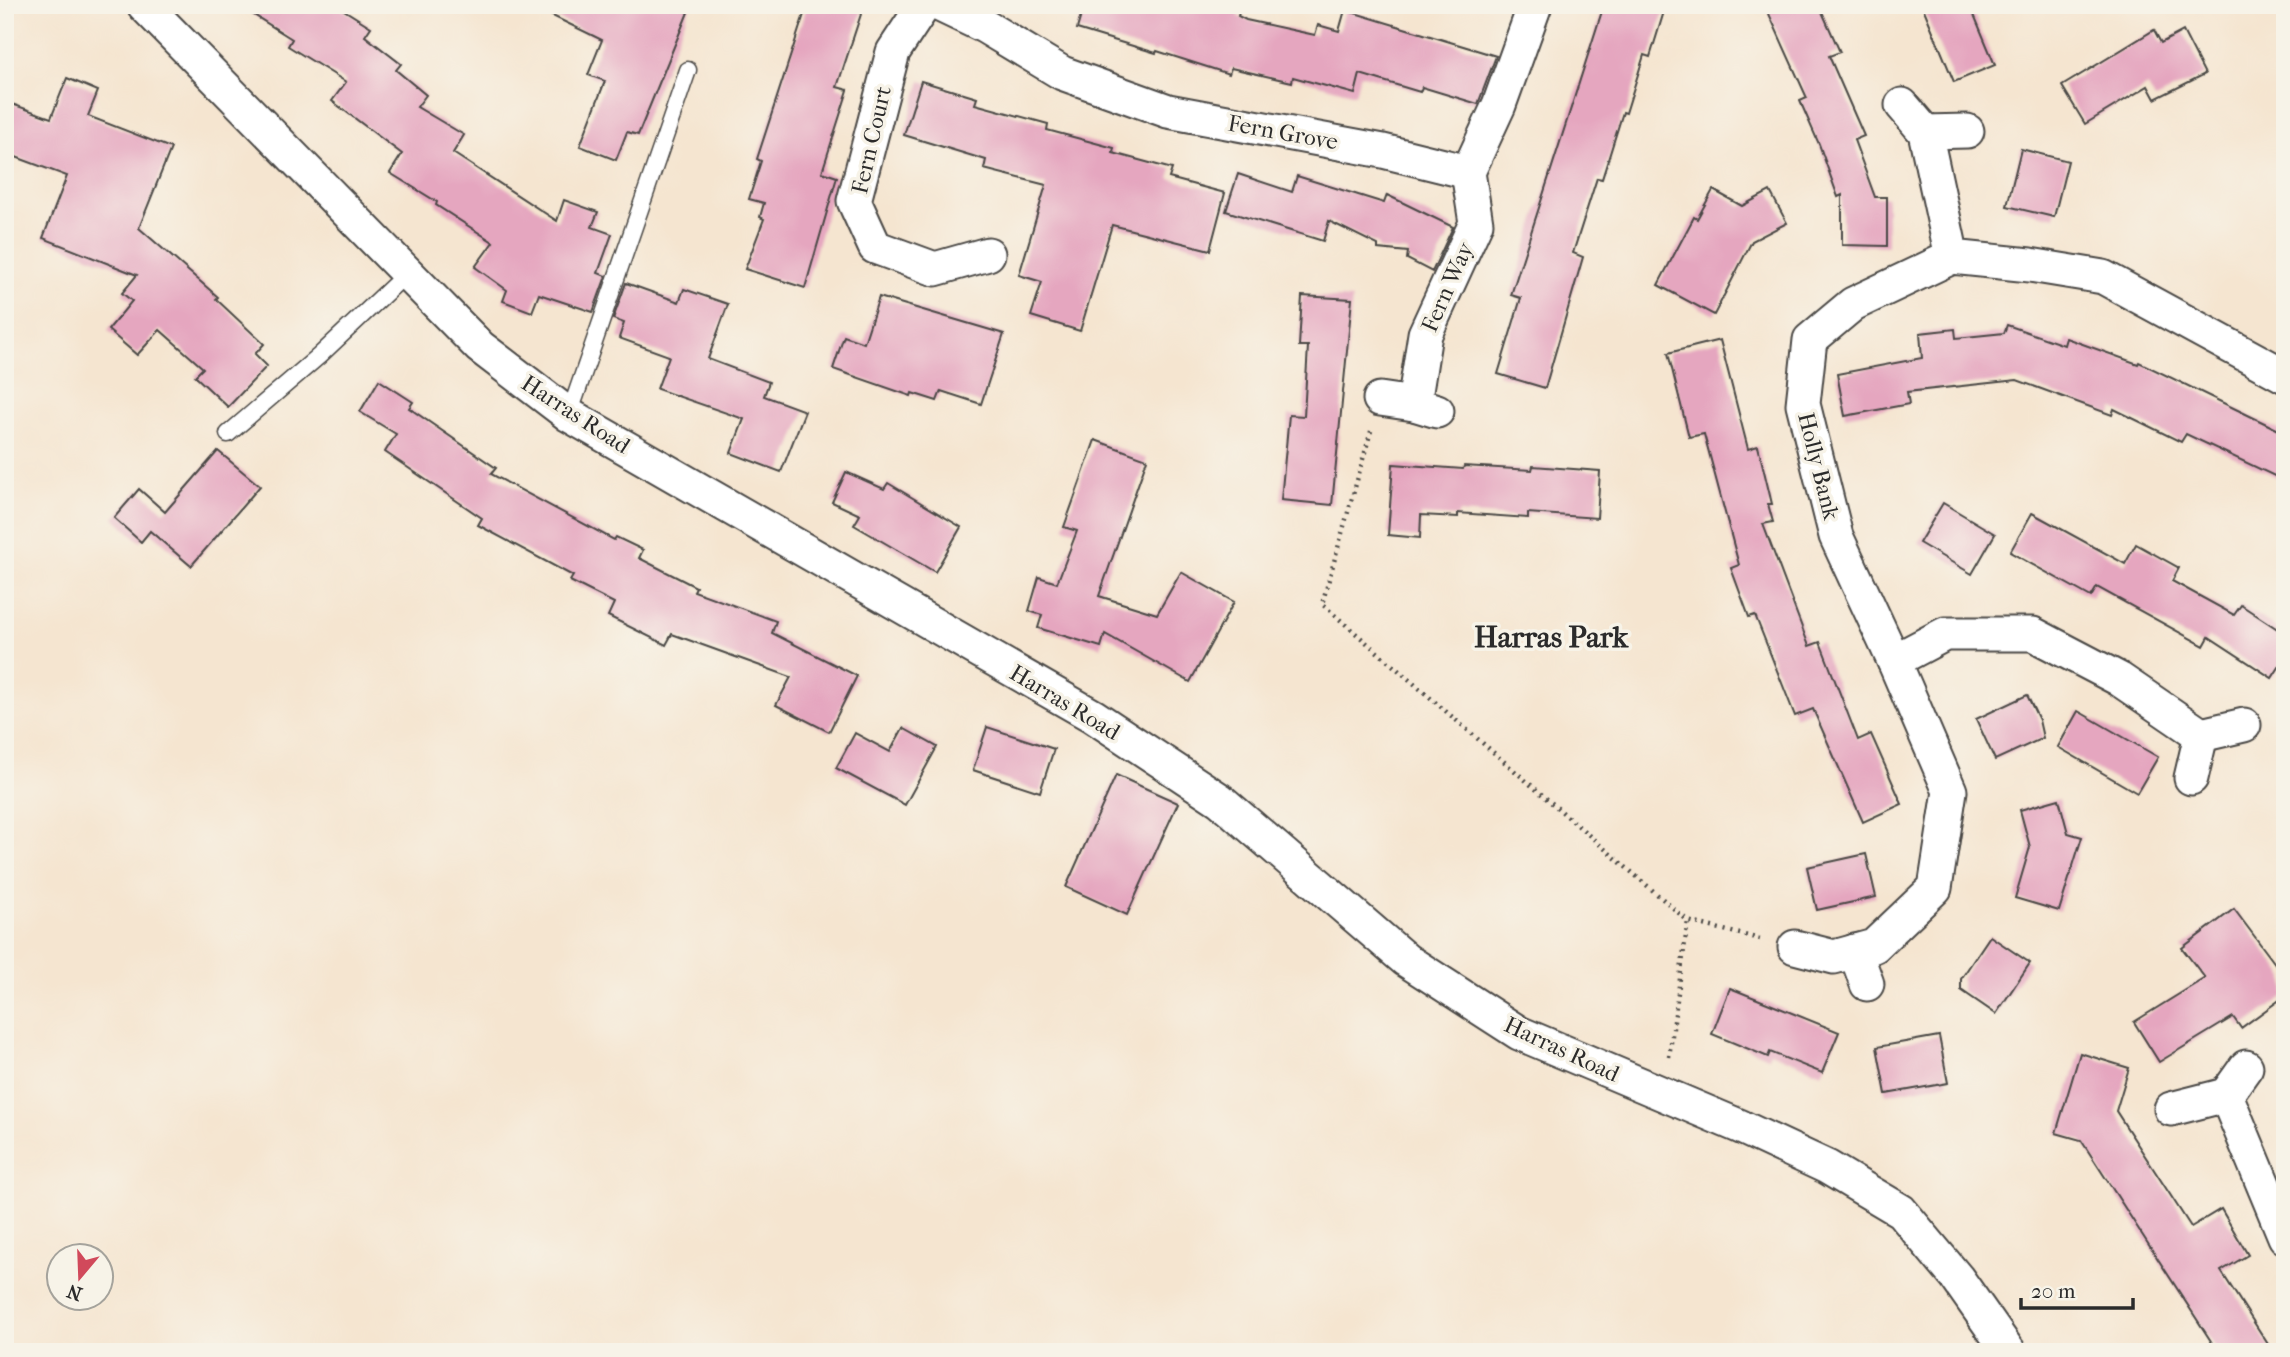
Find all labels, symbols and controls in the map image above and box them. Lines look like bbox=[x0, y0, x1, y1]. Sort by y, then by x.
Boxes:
street label: Fern Court bbox=[846, 84, 897, 197]
street label: Fern Grove bbox=[1226, 110, 1340, 155]
street label: Fern Way bbox=[1416, 238, 1479, 336]
street label: Harras Road bbox=[517, 369, 635, 460]
street label: Holly Bank bbox=[1792, 410, 1845, 524]
district label: Harras Park bbox=[1474, 620, 1630, 655]
street label: Harras Road bbox=[1005, 659, 1125, 746]
street label: Harras Road bbox=[1500, 1011, 1624, 1088]
north arrow bbox=[46, 1242, 116, 1312]
scale bar bbox=[2021, 1266, 2132, 1310]
text: N bbox=[64, 1279, 85, 1305]
text: 20 m bbox=[2031, 1279, 2076, 1303]

